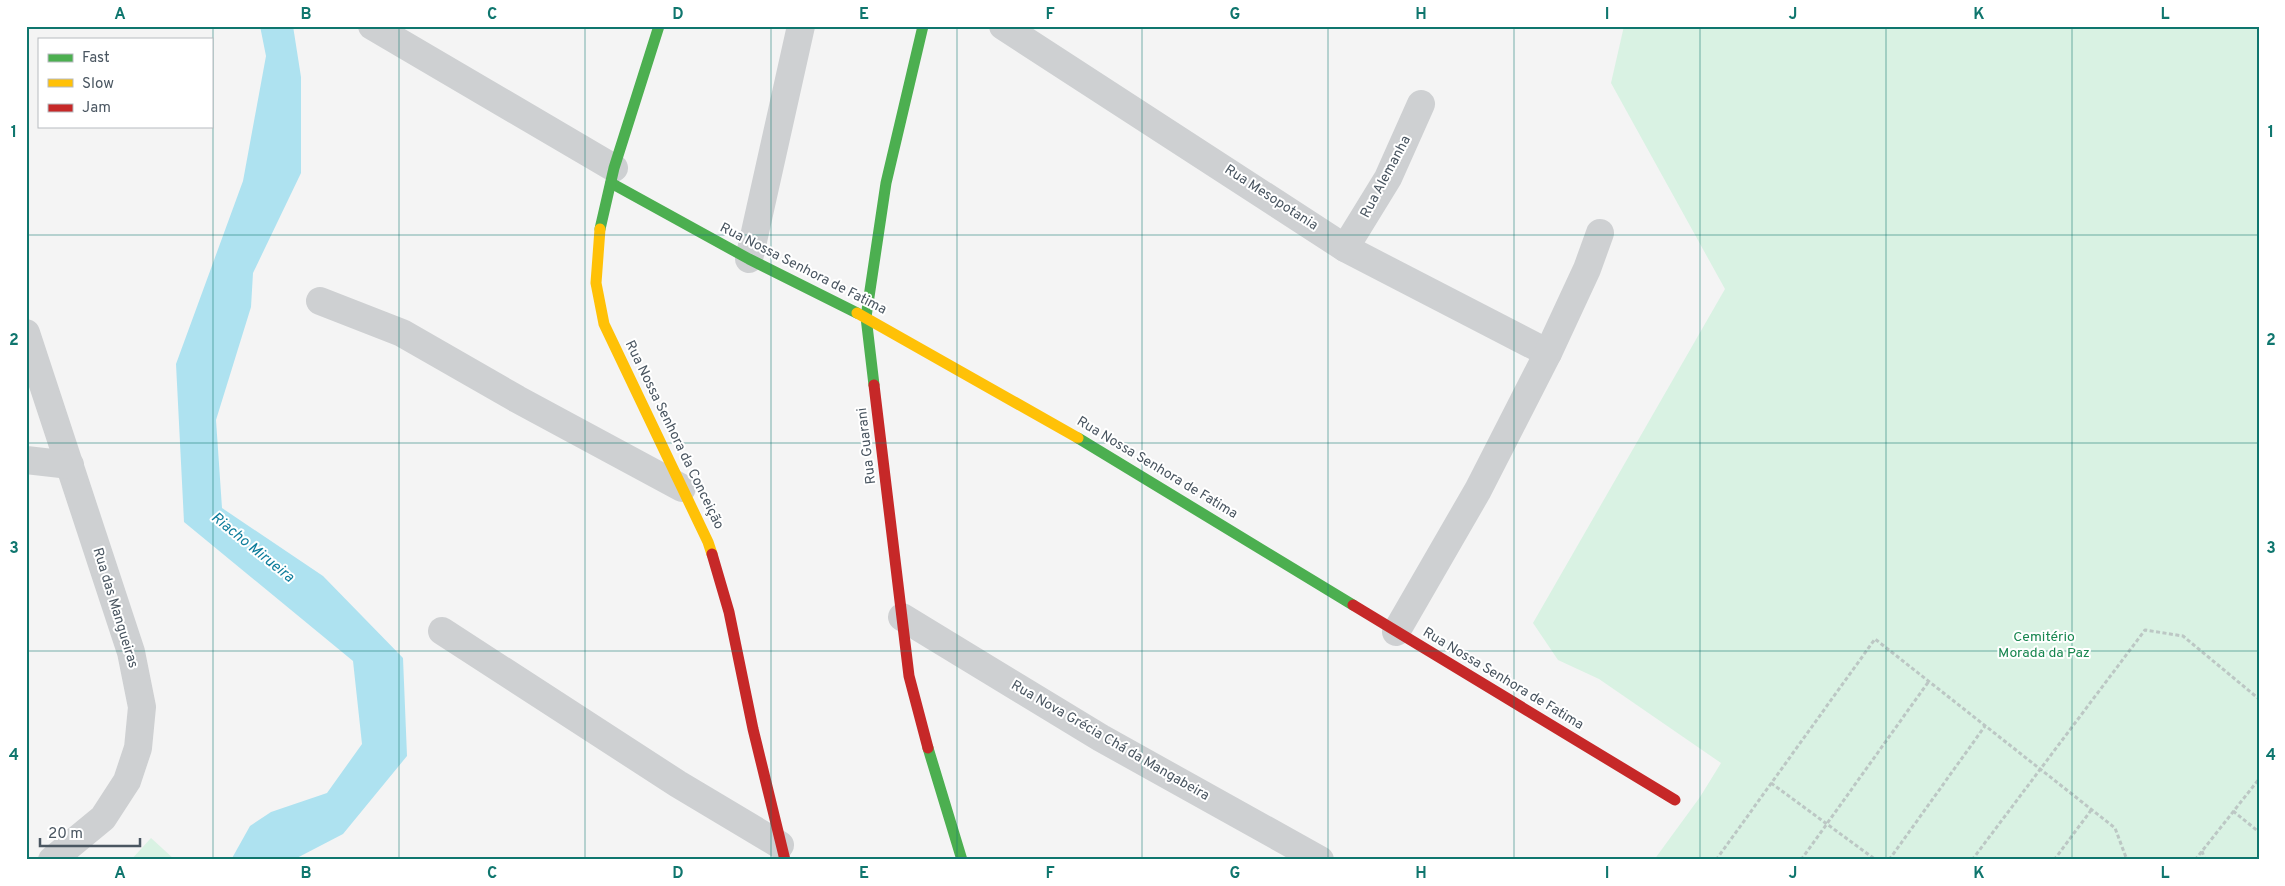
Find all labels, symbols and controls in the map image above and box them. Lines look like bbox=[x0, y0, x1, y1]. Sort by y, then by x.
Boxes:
text: A bbox=[114, 5, 126, 25]
text: B bbox=[300, 5, 312, 25]
text: C bbox=[487, 5, 497, 25]
text: D bbox=[672, 5, 684, 25]
text: E bbox=[859, 5, 869, 25]
text: F bbox=[1045, 5, 1055, 25]
text: G bbox=[1230, 5, 1240, 25]
text: H bbox=[1415, 5, 1427, 25]
text: I bbox=[1605, 5, 1609, 25]
text: J bbox=[1789, 5, 1797, 25]
text: K bbox=[1973, 5, 1985, 25]
text: L bbox=[2160, 5, 2170, 25]
legend bbox=[38, 38, 212, 128]
text: Fast bbox=[82, 49, 110, 68]
text: Slow bbox=[82, 75, 114, 94]
text: Jam bbox=[82, 99, 111, 118]
text: 1 bbox=[11, 123, 17, 143]
text: 1 bbox=[2268, 123, 2274, 143]
street label: Rua Alemanha bbox=[1357, 133, 1415, 221]
street label: Rua Mesopotania bbox=[1221, 161, 1321, 235]
street label: Rua Nossa Senhora de Fatima bbox=[717, 219, 889, 319]
text: 2 bbox=[9, 331, 19, 351]
text: 2 bbox=[2266, 331, 2276, 351]
street label: Rua Nossa Senhora da Conceição bbox=[621, 338, 727, 532]
street label: Rua Guarani bbox=[854, 407, 880, 485]
street label: Rua Nossa Senhora de Fatima bbox=[1073, 413, 1241, 523]
water label: Riacho Mirueira bbox=[207, 509, 298, 587]
text: 3 bbox=[9, 539, 19, 559]
text: 3 bbox=[2266, 539, 2276, 559]
street label: Rua das Mangueiras bbox=[89, 546, 141, 670]
street label: Rua Nossa Senhora de Fatima bbox=[1419, 624, 1587, 734]
park label: Cemitério Morada da Paz bbox=[1998, 629, 2090, 662]
street label: Rua Nova Grécia Chá da Mangabeira bbox=[1008, 677, 1212, 805]
text: 4 bbox=[9, 746, 19, 766]
text: 4 bbox=[2266, 746, 2276, 766]
scale bar bbox=[40, 816, 140, 848]
text: 20 m bbox=[48, 825, 83, 844]
text: A bbox=[114, 864, 126, 884]
text: B bbox=[300, 864, 312, 884]
text: C bbox=[487, 864, 497, 884]
text: D bbox=[672, 864, 684, 884]
text: E bbox=[859, 864, 869, 884]
text: F bbox=[1045, 864, 1055, 884]
text: G bbox=[1230, 864, 1240, 884]
text: H bbox=[1415, 864, 1427, 884]
text: I bbox=[1605, 864, 1609, 884]
text: J bbox=[1789, 864, 1797, 884]
text: K bbox=[1973, 864, 1985, 884]
text: L bbox=[2160, 864, 2170, 884]

